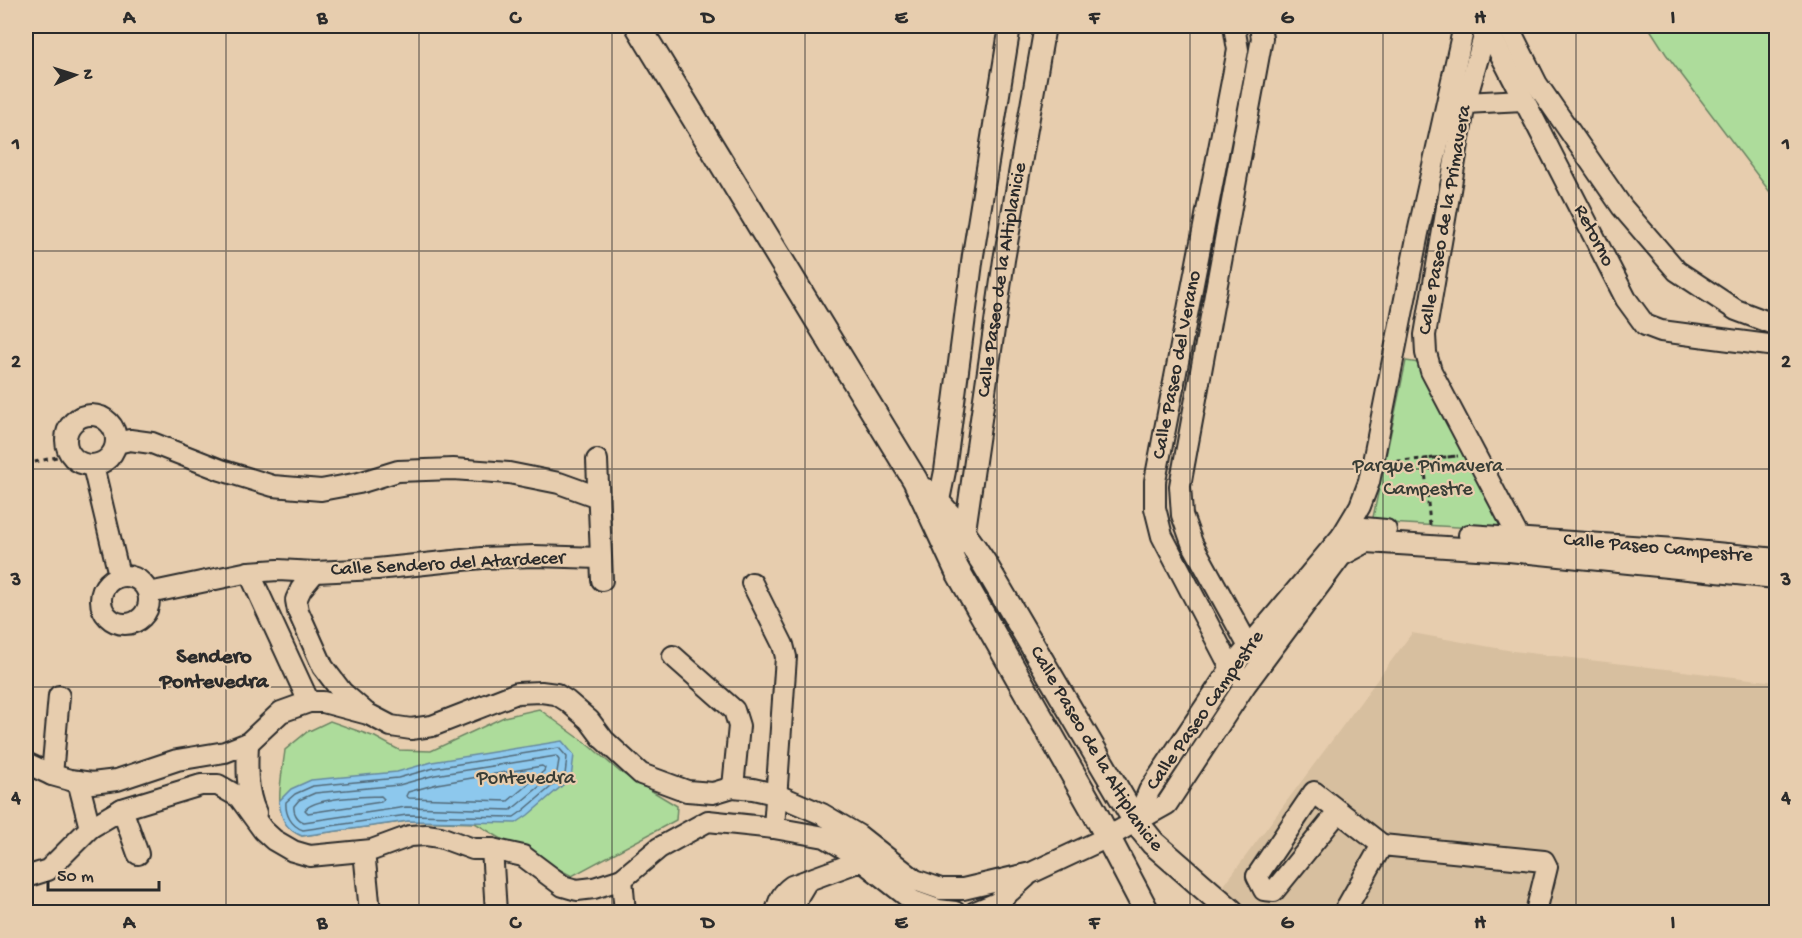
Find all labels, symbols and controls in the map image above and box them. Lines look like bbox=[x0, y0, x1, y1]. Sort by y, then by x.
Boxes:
text: A bbox=[122, 8, 137, 31]
text: B bbox=[316, 8, 328, 31]
text: C bbox=[509, 8, 523, 31]
text: D bbox=[699, 8, 715, 31]
text: E bbox=[895, 8, 909, 31]
text: F bbox=[1088, 8, 1101, 31]
text: G bbox=[1281, 8, 1295, 31]
text: H bbox=[1474, 8, 1486, 31]
text: I bbox=[1671, 8, 1676, 31]
north arrow bbox=[45, 45, 105, 105]
text: N bbox=[77, 69, 96, 81]
street label: Calle Paseo de la Primavera bbox=[1414, 102, 1478, 337]
text: 1 bbox=[11, 134, 20, 157]
text: 1 bbox=[1781, 134, 1790, 157]
street label: Calle Paseo de la Altiplanicie bbox=[973, 160, 1032, 399]
street label: Retorno bbox=[1568, 201, 1618, 271]
street label: Calle Paseo del Verano bbox=[1148, 269, 1208, 461]
text: 2 bbox=[11, 352, 21, 375]
text: 2 bbox=[1781, 352, 1791, 375]
park label: Parque Primavera Campestre bbox=[1352, 456, 1504, 502]
street label: Calle Paseo Campestre bbox=[1562, 529, 1754, 569]
street label: Calle Sendero del Atardecer bbox=[330, 547, 568, 583]
text: 3 bbox=[10, 570, 21, 593]
text: 3 bbox=[1780, 570, 1791, 593]
street label: Calle Paseo Campestre bbox=[1142, 626, 1270, 795]
street label: Calle Paseo de la Altiplanicie bbox=[1024, 642, 1168, 858]
district label: Sendero Pontevedra bbox=[159, 645, 270, 696]
park label: Pontevedra bbox=[476, 768, 576, 791]
text: 4 bbox=[10, 788, 21, 811]
text: 4 bbox=[1780, 788, 1791, 811]
scale bar bbox=[48, 854, 159, 892]
text: 50 m bbox=[57, 867, 94, 888]
text: A bbox=[122, 913, 137, 936]
text: B bbox=[316, 913, 328, 936]
text: C bbox=[509, 913, 523, 936]
text: D bbox=[699, 913, 715, 936]
text: E bbox=[895, 913, 909, 936]
text: F bbox=[1088, 913, 1101, 936]
text: G bbox=[1281, 913, 1295, 936]
text: H bbox=[1474, 913, 1486, 936]
text: I bbox=[1671, 913, 1676, 936]

